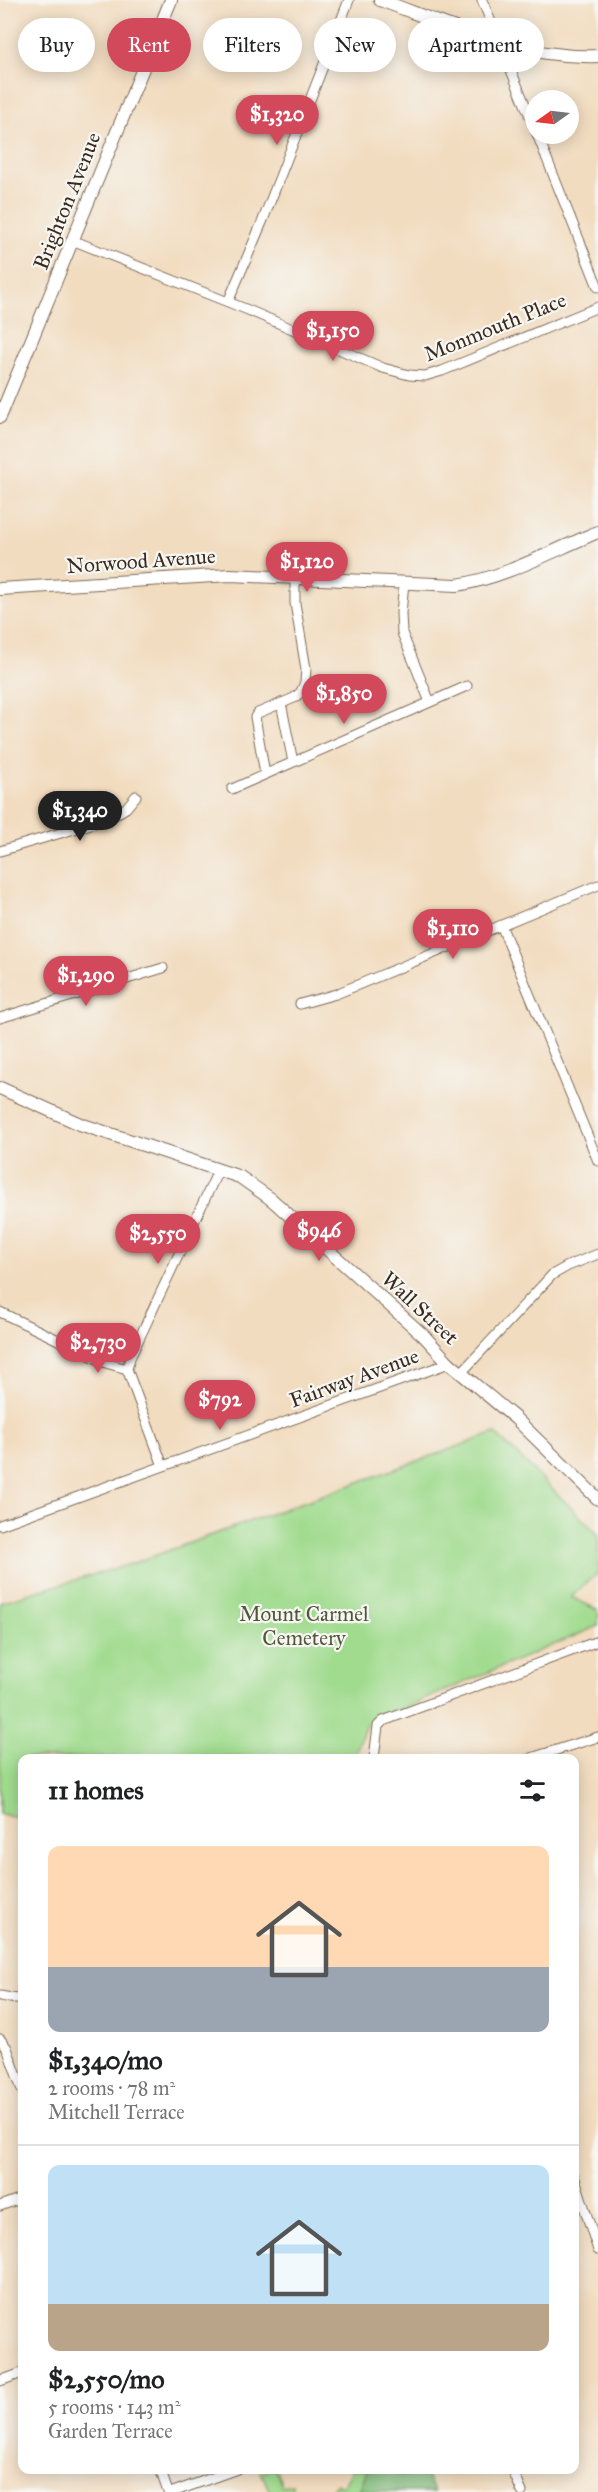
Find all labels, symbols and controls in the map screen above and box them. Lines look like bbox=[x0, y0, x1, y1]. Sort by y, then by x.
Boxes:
chip: Buy bbox=[18, 18, 95, 72]
chip: Rent bbox=[107, 18, 191, 72]
chip: Filters bbox=[203, 18, 302, 72]
chip: New bbox=[314, 18, 396, 72]
chip: Apartment bbox=[408, 18, 544, 72]
north arrow bbox=[525, 90, 579, 144]
map controls bbox=[525, 90, 579, 144]
pin: $1,320 bbox=[228, 95, 326, 146]
text: $1,320 bbox=[250, 102, 304, 126]
street label: Brighton Avenue bbox=[28, 128, 106, 274]
street label: Monmouth Place bbox=[420, 287, 570, 367]
pin: $1,150 bbox=[284, 311, 382, 362]
text: $1,150 bbox=[306, 318, 360, 342]
pin: $1,120 bbox=[258, 542, 356, 593]
street label: Norwood Avenue bbox=[66, 543, 217, 579]
text: $1,120 bbox=[280, 549, 334, 573]
pin: $1,850 bbox=[295, 674, 393, 725]
text: $1,850 bbox=[316, 681, 372, 705]
pin: $1,340 bbox=[31, 791, 129, 842]
text: $1,340 bbox=[52, 798, 108, 822]
pin: $1,110 bbox=[404, 909, 502, 960]
text: $1,110 bbox=[427, 916, 479, 940]
pin: $1,290 bbox=[37, 956, 135, 1007]
text: $1,290 bbox=[57, 963, 115, 987]
pin: $946 bbox=[283, 1211, 355, 1262]
pin: $2,550 bbox=[109, 1214, 207, 1265]
text: $946 bbox=[297, 1218, 341, 1242]
text: $2,550 bbox=[129, 1221, 187, 1245]
street label: Wall Street bbox=[376, 1266, 464, 1351]
pin: $2,730 bbox=[49, 1323, 147, 1374]
text: $2,730 bbox=[70, 1330, 126, 1354]
street label: Fairway Avenue bbox=[286, 1343, 422, 1413]
pin: $792 bbox=[184, 1380, 256, 1431]
text: $792 bbox=[198, 1387, 242, 1411]
park label: Mount Carmel Cemetery bbox=[239, 1601, 369, 1651]
text: 11 homes bbox=[48, 1774, 144, 1806]
icon: filters bbox=[516, 1774, 549, 1807]
icon: home bbox=[245, 1885, 353, 1993]
text: $1,340/mo bbox=[48, 2044, 163, 2076]
text: 2 rooms · 78 m² bbox=[48, 2076, 175, 2100]
text: Mitchell Terrace bbox=[48, 2100, 185, 2124]
icon: home bbox=[245, 2204, 353, 2312]
text: $2,550/mo bbox=[48, 2363, 165, 2395]
text: 5 rooms · 143 m² bbox=[48, 2395, 180, 2419]
text: Garden Terrace bbox=[48, 2419, 173, 2443]

